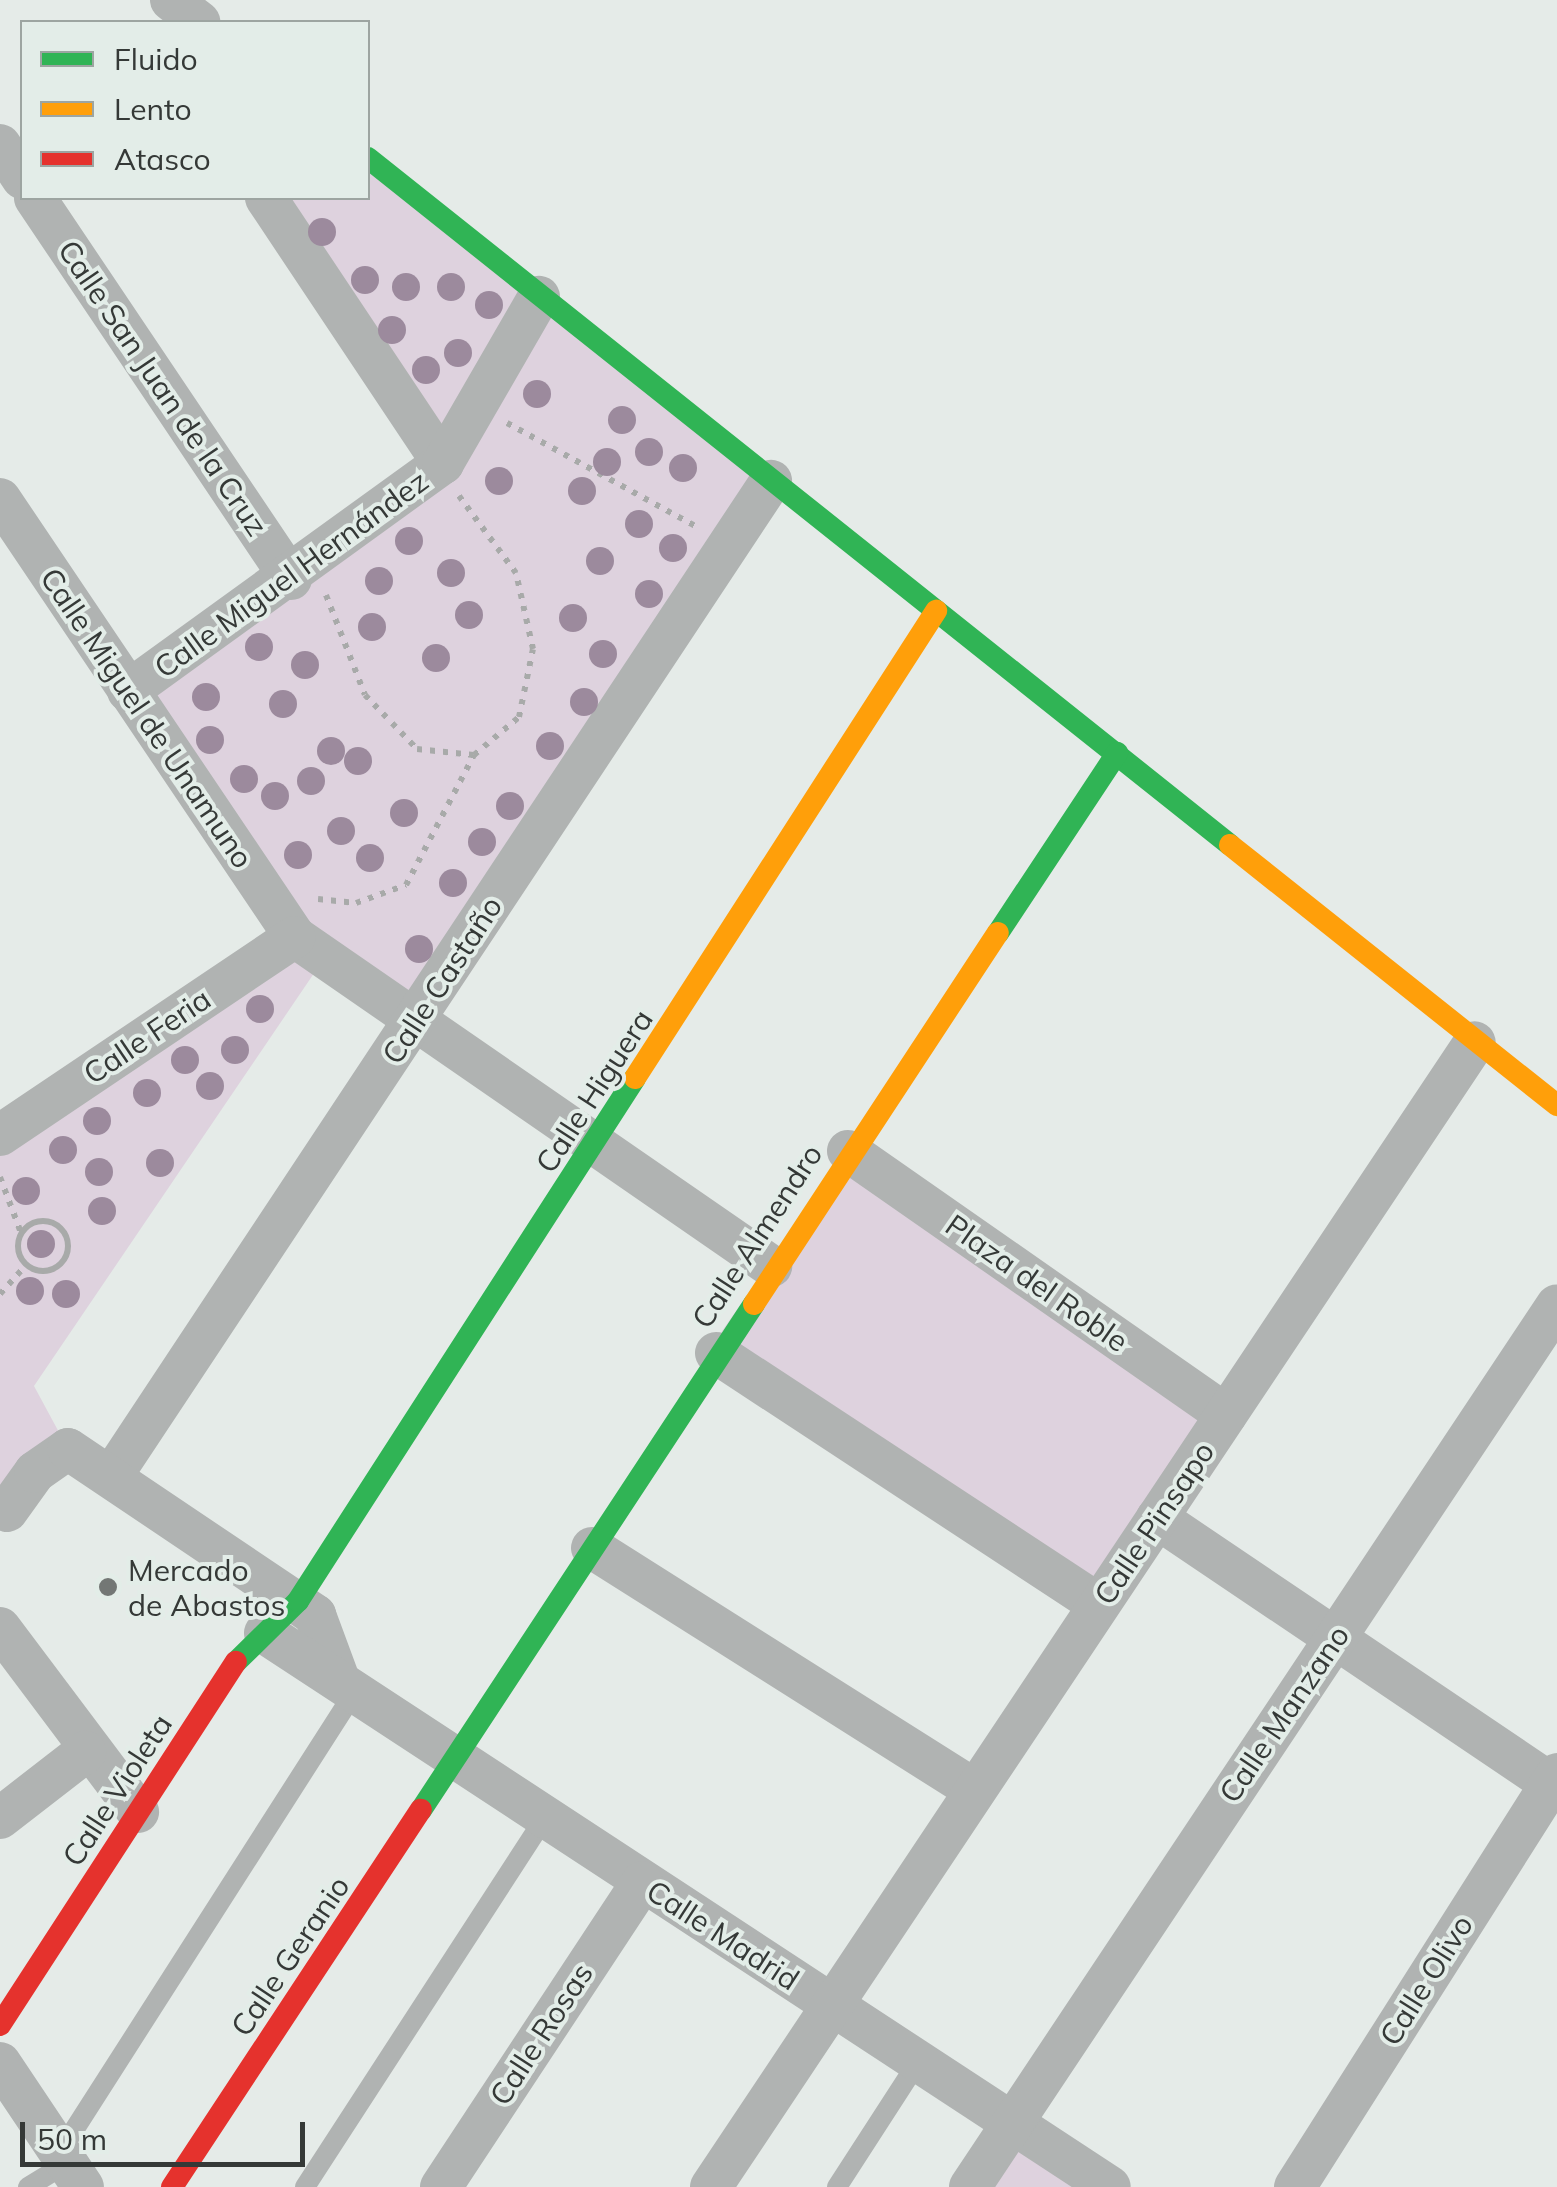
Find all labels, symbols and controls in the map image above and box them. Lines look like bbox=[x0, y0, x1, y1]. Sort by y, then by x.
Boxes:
legend bbox=[20, 20, 370, 200]
text: Fluido bbox=[114, 40, 198, 78]
text: Lento bbox=[114, 90, 192, 128]
text: Atasco bbox=[114, 140, 211, 178]
street label: Calle San Juan de la Cruz bbox=[51, 233, 275, 543]
street label: Calle Miguel Hernández bbox=[147, 463, 435, 685]
street label: Calle Miguel de Unamuno bbox=[33, 561, 261, 875]
street label: Calle Castaño bbox=[375, 890, 509, 1070]
street label: Calle Feria bbox=[77, 981, 217, 1091]
street label: Calle Higuera bbox=[528, 1003, 660, 1179]
street label: Calle Almendro bbox=[684, 1137, 830, 1335]
street label: Plaza del Roble bbox=[939, 1207, 1135, 1359]
street label: Calle Pinsapo bbox=[1086, 1435, 1222, 1611]
place label: Mercado de Abastos bbox=[128, 1552, 285, 1622]
marker: Mercado de Abastos bbox=[97, 1576, 119, 1598]
street label: Calle Manzano bbox=[1212, 1619, 1356, 1809]
street label: Calle Violeta bbox=[55, 1707, 179, 1873]
street label: Calle Geranio bbox=[223, 1869, 357, 2043]
street label: Calle Madrid bbox=[640, 1872, 806, 1998]
street label: Calle Olivo bbox=[1372, 1908, 1480, 2052]
street label: Calle Rosas bbox=[482, 1956, 600, 2112]
scale bar bbox=[25, 2102, 310, 2164]
text: 50 m bbox=[37, 2120, 107, 2158]

